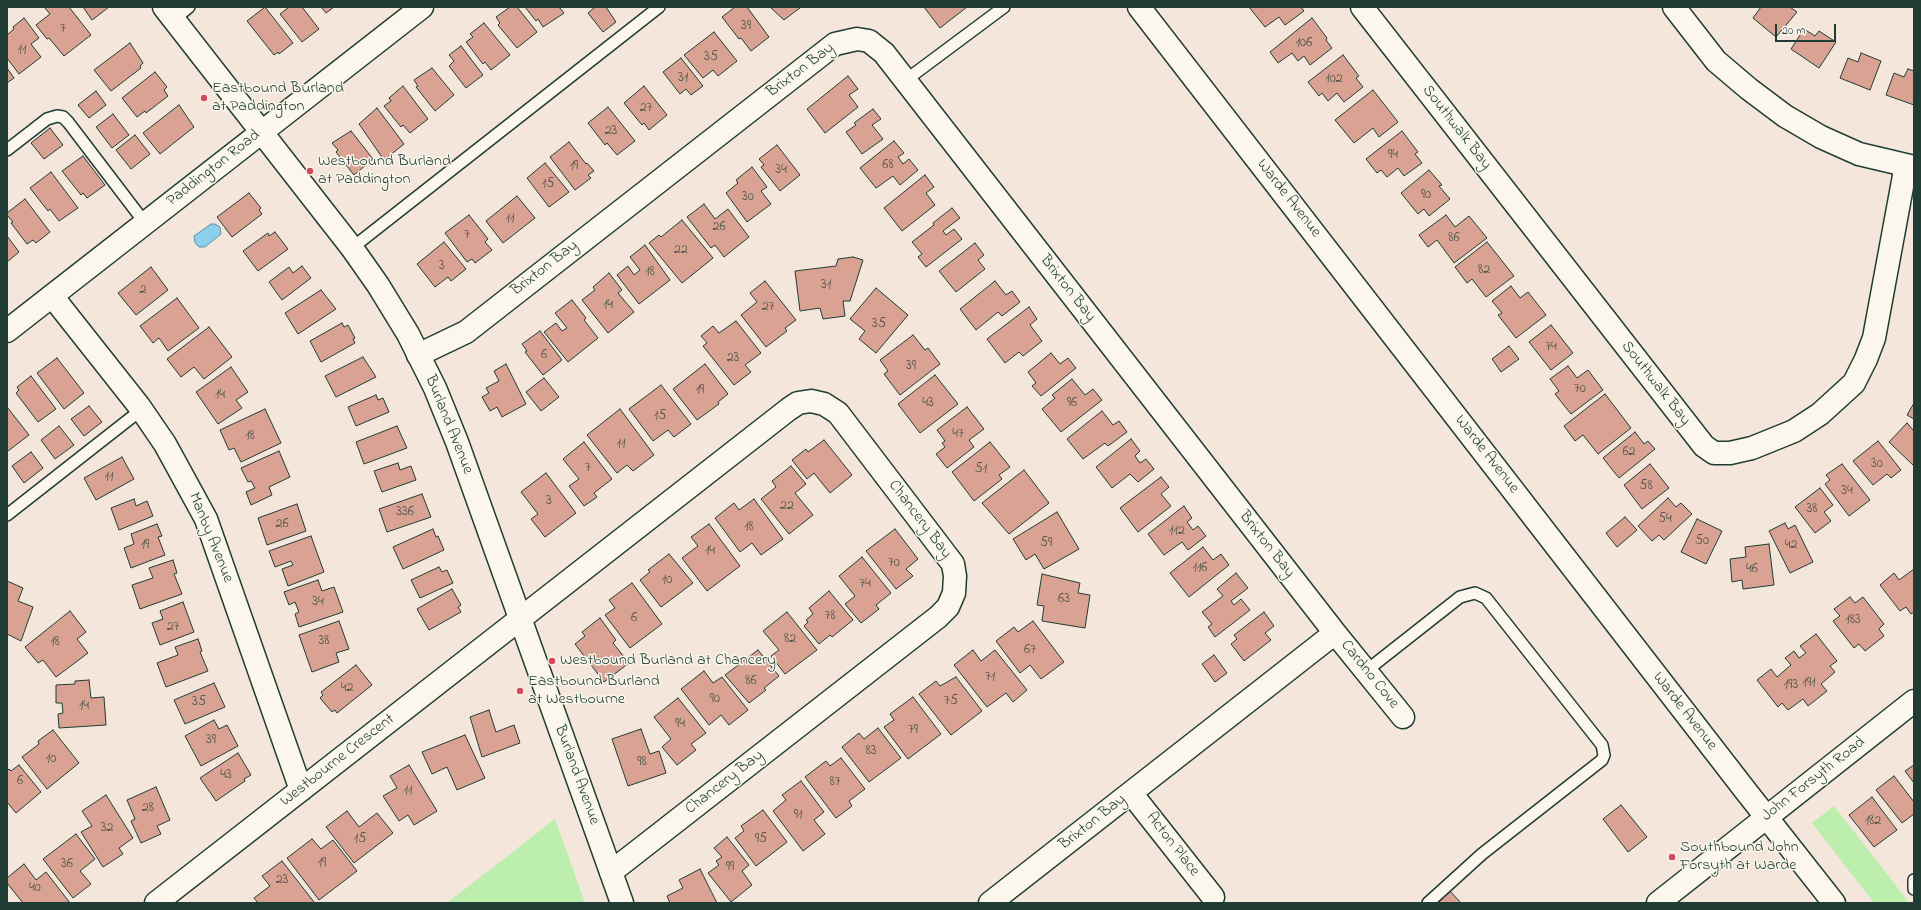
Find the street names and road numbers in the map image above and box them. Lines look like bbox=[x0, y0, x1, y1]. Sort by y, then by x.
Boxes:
street label: Brixton Bay bbox=[763, 39, 839, 103]
street label: Southwalk Bay bbox=[1417, 82, 1495, 174]
street label: Paddington Road bbox=[163, 127, 265, 211]
street label: Warde Avenue bbox=[1251, 156, 1325, 242]
street label: Brixton Bay bbox=[508, 237, 582, 301]
street label: Brixton Bay bbox=[1035, 252, 1099, 326]
street label: Southwalk Bay bbox=[1616, 338, 1694, 430]
street label: Burland Avenue bbox=[419, 373, 477, 477]
street label: Warde Avenue bbox=[1449, 412, 1523, 498]
street label: Chancery Bay bbox=[883, 477, 955, 563]
street label: Manby Avenue bbox=[183, 490, 237, 586]
street label: Brixton Bay bbox=[1234, 508, 1298, 582]
street label: Cardno Cove bbox=[1336, 637, 1402, 713]
street label: Warde Avenue bbox=[1647, 669, 1721, 755]
street label: Westbourne Crescent bbox=[277, 710, 399, 812]
street label: Burland Avenue bbox=[549, 722, 603, 828]
street label: John Forsyth Road bbox=[1758, 734, 1870, 826]
street label: Chancery Bay bbox=[682, 747, 768, 819]
street label: Brixton Bay bbox=[1056, 791, 1130, 855]
street label: Acton Place bbox=[1141, 809, 1203, 881]

